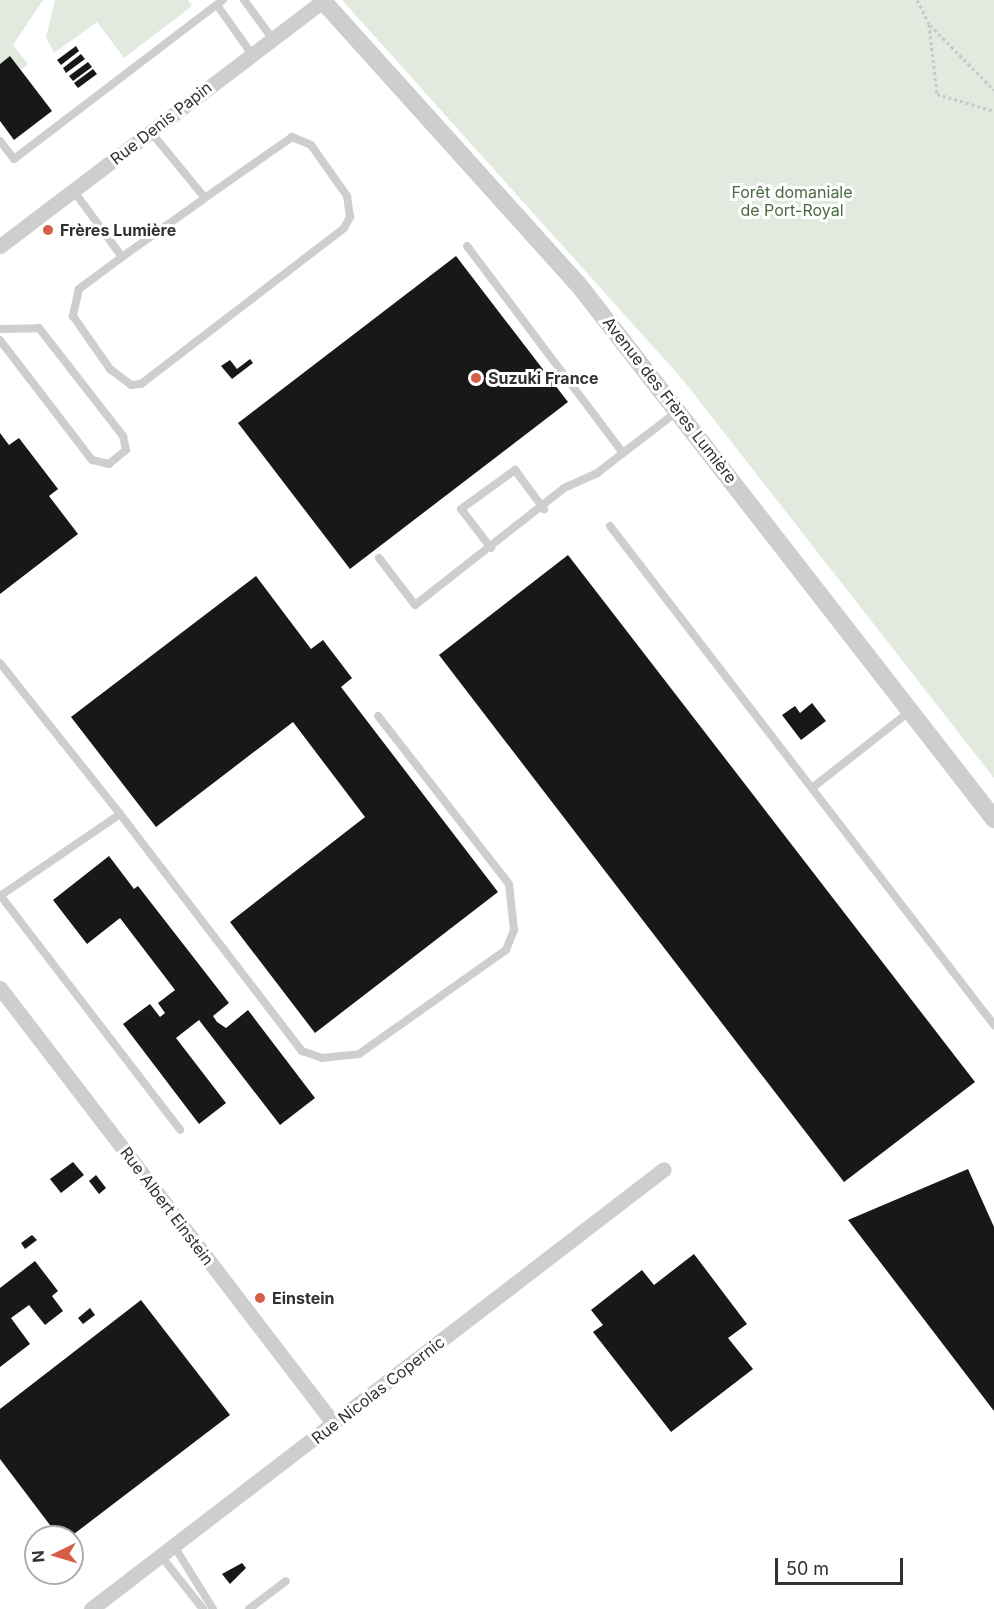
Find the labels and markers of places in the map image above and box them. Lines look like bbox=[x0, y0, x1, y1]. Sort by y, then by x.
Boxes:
place label: Frères Lumière bbox=[60, 220, 176, 240]
marker: Frères Lumière bbox=[41, 223, 55, 237]
place label: Suzuki France bbox=[488, 368, 599, 388]
marker: Suzuki France bbox=[469, 371, 483, 385]
place label: Einstein bbox=[272, 1288, 335, 1308]
marker: Einstein bbox=[253, 1291, 267, 1305]

